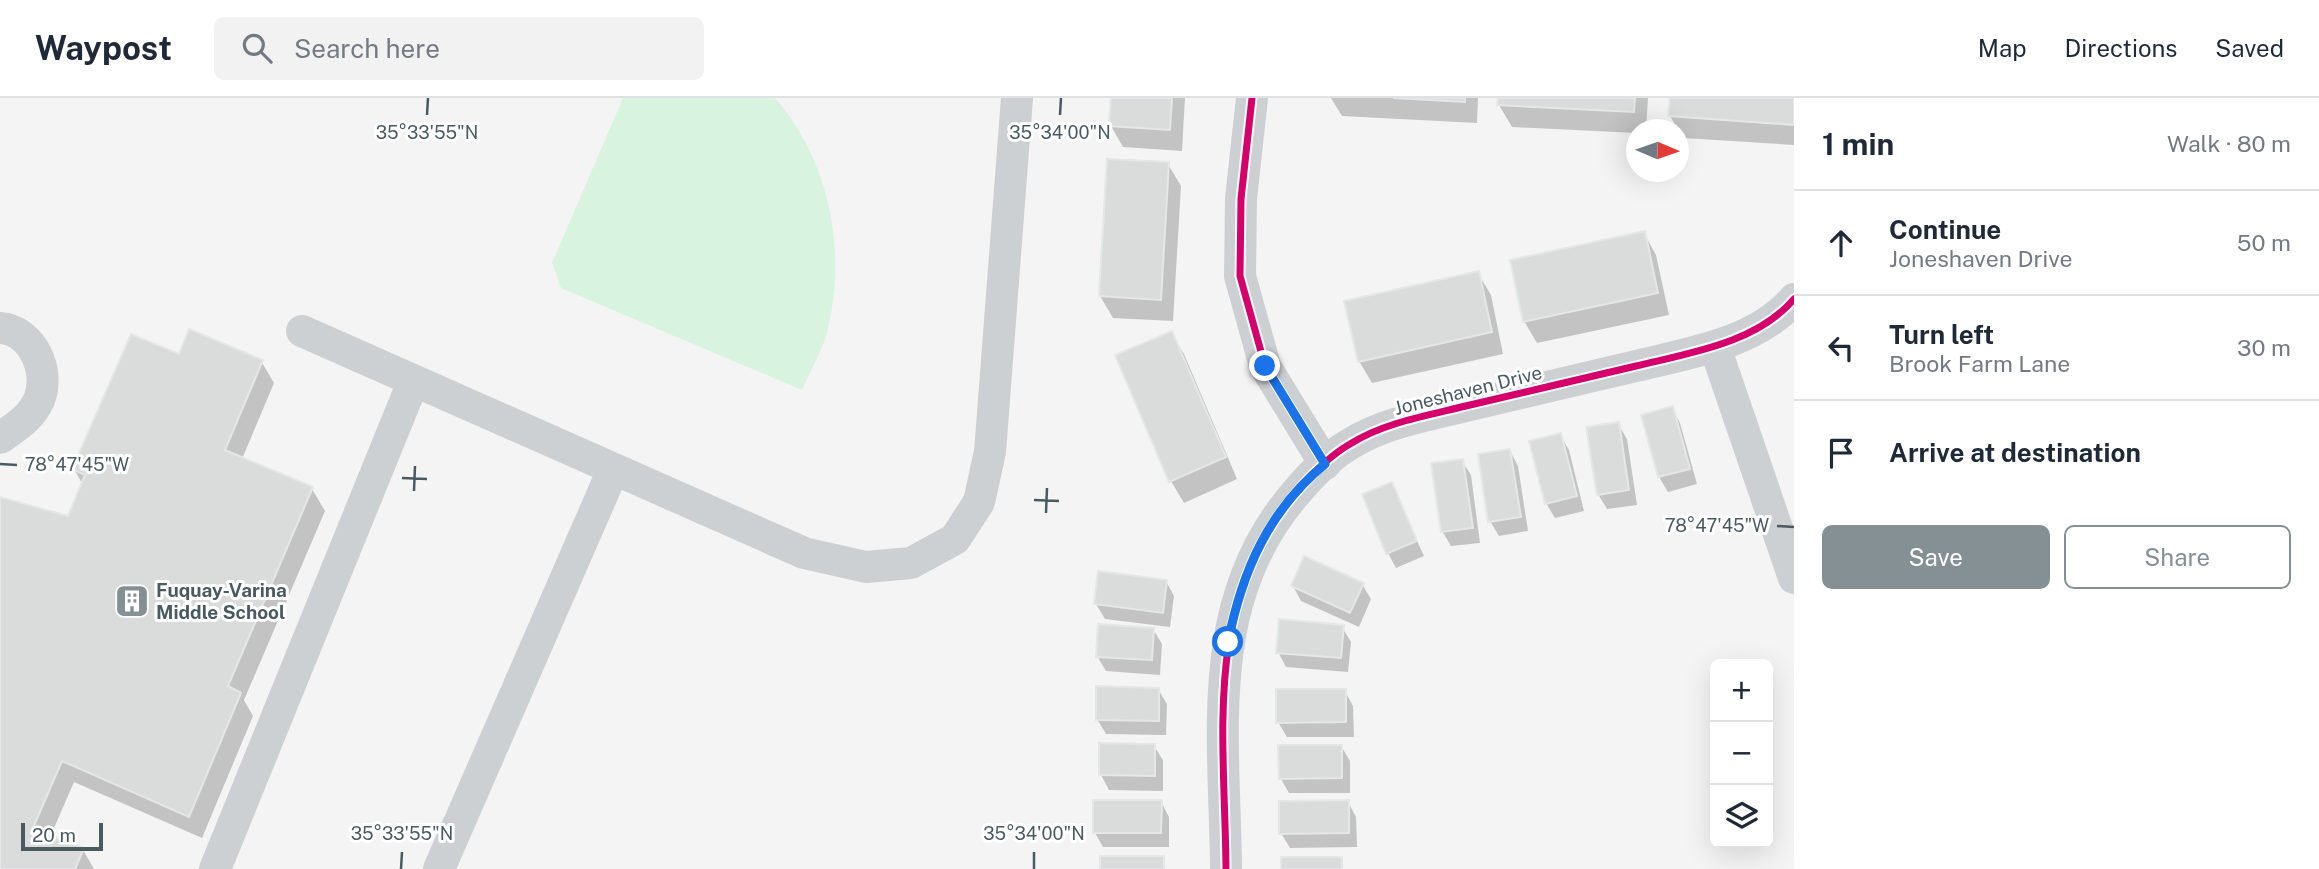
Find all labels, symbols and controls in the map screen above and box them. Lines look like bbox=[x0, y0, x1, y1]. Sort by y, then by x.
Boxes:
search box bbox=[214, 17, 704, 80]
text: Waypost bbox=[35, 29, 172, 67]
icon: search bbox=[238, 29, 276, 67]
text: Search here bbox=[294, 33, 440, 64]
text: Map bbox=[1978, 34, 2027, 62]
text: Directions bbox=[2065, 34, 2177, 62]
text: Saved bbox=[2215, 34, 2284, 62]
north arrow bbox=[1626, 119, 1689, 182]
text: 35°33'55"N bbox=[376, 122, 478, 143]
text: 35°34'00"N bbox=[1009, 122, 1111, 143]
text: 1 min bbox=[1822, 126, 1894, 162]
text: Walk · 80 m bbox=[2167, 130, 2291, 157]
text: Continue bbox=[1889, 214, 2001, 245]
icon: ahead bbox=[1822, 224, 1860, 262]
text: 50 m bbox=[2237, 229, 2291, 256]
text: Joneshaven Drive bbox=[1889, 245, 2073, 272]
text: Turn left bbox=[1889, 319, 1994, 350]
icon: left bbox=[1822, 329, 1860, 367]
text: 30 m bbox=[2237, 334, 2291, 361]
route end bbox=[1249, 350, 1280, 381]
text: Brook Farm Lane bbox=[1889, 350, 2070, 377]
street label: Joneshaven Drive bbox=[1392, 361, 1544, 419]
icon: arrive bbox=[1822, 434, 1860, 472]
text: Arrive at destination bbox=[1889, 437, 2141, 468]
text: 78°47'45"W bbox=[25, 454, 129, 475]
text: 78°47'45"W bbox=[1665, 515, 1769, 536]
button: Save bbox=[1822, 525, 2050, 589]
button: Share bbox=[2064, 525, 2291, 589]
place label: Fuquay-Varina Middle School bbox=[156, 579, 287, 623]
building icon: Fuquay-Varina Middle School bbox=[113, 582, 151, 620]
route start bbox=[1212, 626, 1243, 657]
map controls bbox=[1710, 659, 1773, 848]
button: + bbox=[1710, 659, 1773, 722]
button: − bbox=[1710, 722, 1773, 785]
button: layers bbox=[1710, 785, 1773, 848]
scale bar bbox=[21, 820, 103, 852]
text: 35°33'55"N bbox=[351, 823, 453, 844]
text: 35°34'00"N bbox=[983, 823, 1085, 844]
text: 20 m bbox=[32, 824, 76, 846]

